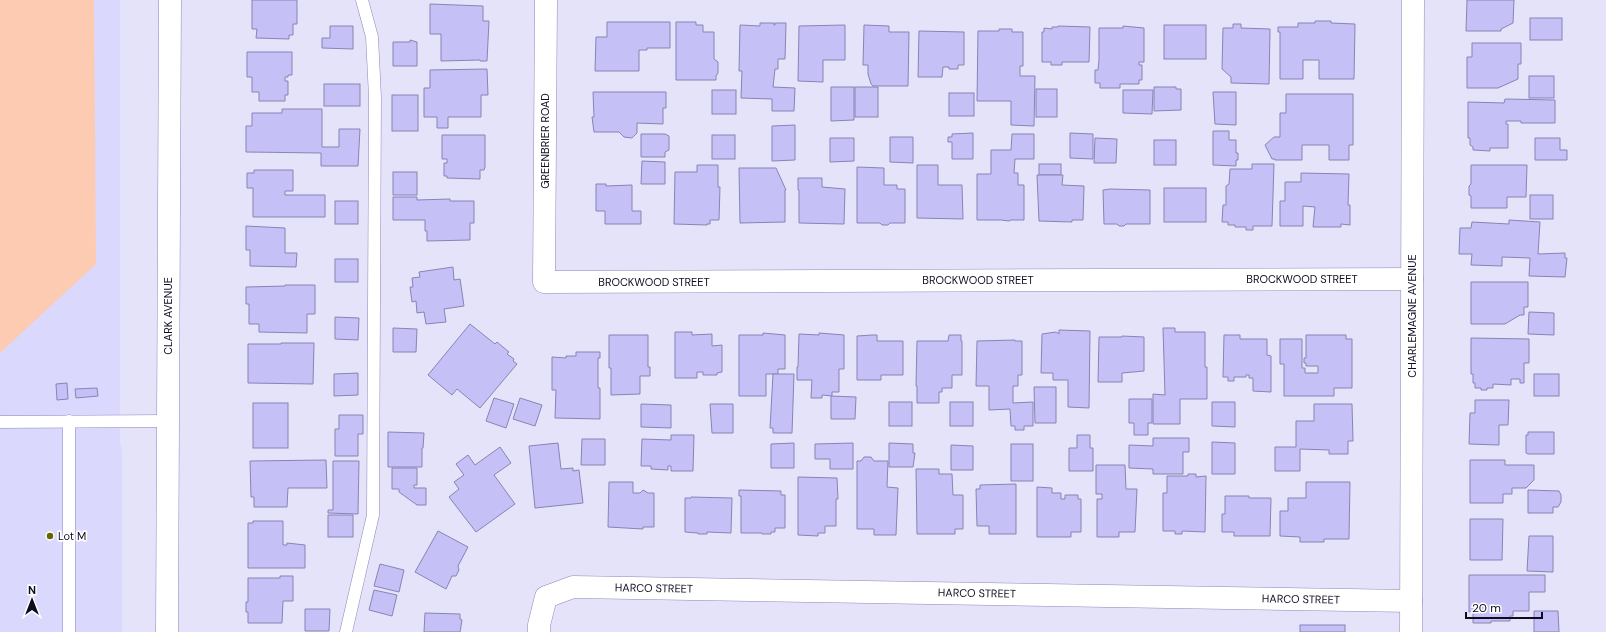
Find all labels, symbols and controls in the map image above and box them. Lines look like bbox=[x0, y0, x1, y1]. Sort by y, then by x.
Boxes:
street label: GREENBRIER ROAD bbox=[538, 93, 552, 189]
street label: CHARLEMAGNE AVENUE bbox=[1405, 254, 1419, 378]
street label: BROCKWOOD STREET bbox=[1246, 272, 1358, 286]
street label: BROCKWOOD STREET bbox=[922, 273, 1034, 287]
street label: BROCKWOOD STREET bbox=[598, 275, 710, 289]
street label: CLARK AVENUE bbox=[161, 277, 175, 355]
place label: Lot M bbox=[58, 529, 86, 543]
marker: Lot M bbox=[45, 531, 55, 541]
north arrow bbox=[12, 580, 52, 620]
street label: HARCO STREET bbox=[615, 580, 693, 596]
text: N bbox=[28, 583, 36, 597]
street label: HARCO STREET bbox=[938, 585, 1016, 601]
street label: HARCO STREET bbox=[1262, 591, 1340, 607]
scale bar bbox=[1466, 594, 1542, 620]
text: 20 m bbox=[1472, 600, 1501, 616]

